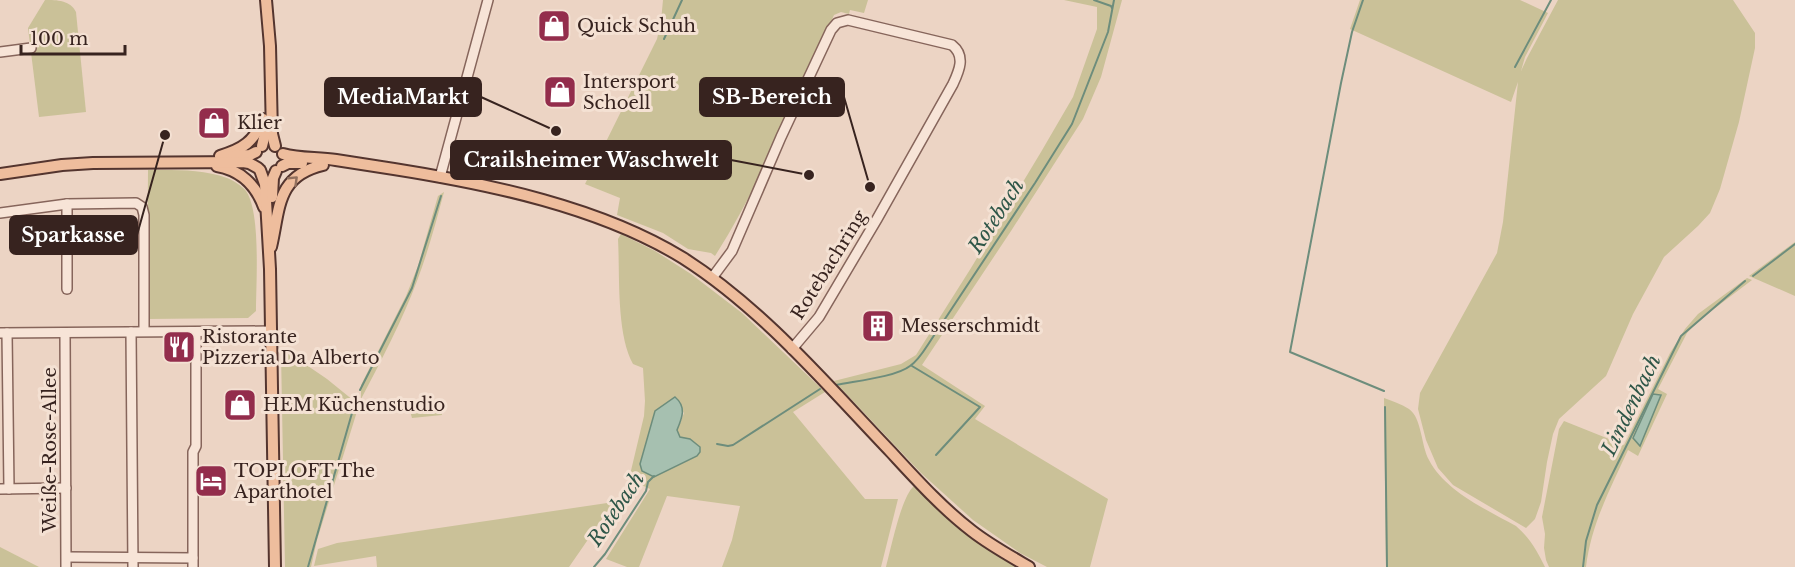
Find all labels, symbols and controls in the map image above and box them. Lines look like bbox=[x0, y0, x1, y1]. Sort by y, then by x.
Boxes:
shop icon: Quick Schuh bbox=[536, 8, 572, 44]
place label: Quick Schuh bbox=[577, 15, 696, 37]
scale bar bbox=[21, 18, 124, 56]
text: 100 m bbox=[30, 28, 88, 50]
place label: Intersport Schoell bbox=[583, 71, 676, 114]
shop icon: Intersport Schoell bbox=[542, 74, 578, 110]
callout: MediaMarkt bbox=[325, 78, 481, 116]
callout: SB-Bereich bbox=[700, 78, 844, 116]
text: MediaMarkt bbox=[337, 85, 469, 109]
text: SB-Bereich bbox=[712, 85, 833, 109]
shop icon: Klier bbox=[196, 105, 232, 141]
place label: Klier bbox=[237, 112, 282, 134]
callout: Crailsheimer Waschwelt bbox=[451, 141, 731, 179]
text: Crailsheimer Waschwelt bbox=[463, 148, 719, 172]
water label: Rotebach bbox=[963, 174, 1029, 259]
one-way arrow bbox=[287, 177, 298, 188]
street label: Rotebachring bbox=[787, 206, 871, 324]
callout: Sparkasse bbox=[10, 216, 137, 254]
text: Sparkasse bbox=[21, 223, 125, 247]
building icon: Messerschmidt bbox=[860, 308, 896, 344]
place label: Messerschmidt bbox=[901, 315, 1041, 337]
place label: Ristorante Pizzeria Da Alberto bbox=[202, 326, 380, 369]
restaurant icon: Ristorante Pizzeria Da Alberto bbox=[161, 329, 197, 365]
water label: Lindenbach bbox=[1596, 351, 1666, 460]
street label: Weiße-Rose-Allee bbox=[39, 367, 61, 534]
shop icon: HEM Küchenstudio bbox=[222, 387, 258, 423]
place label: HEM Küchenstudio bbox=[263, 394, 445, 416]
place label: TOPLOFT The Aparthotel bbox=[233, 460, 375, 503]
hotel icon: TOPLOFT The Aparthotel bbox=[193, 463, 229, 499]
water label: Rotebach bbox=[582, 468, 649, 551]

